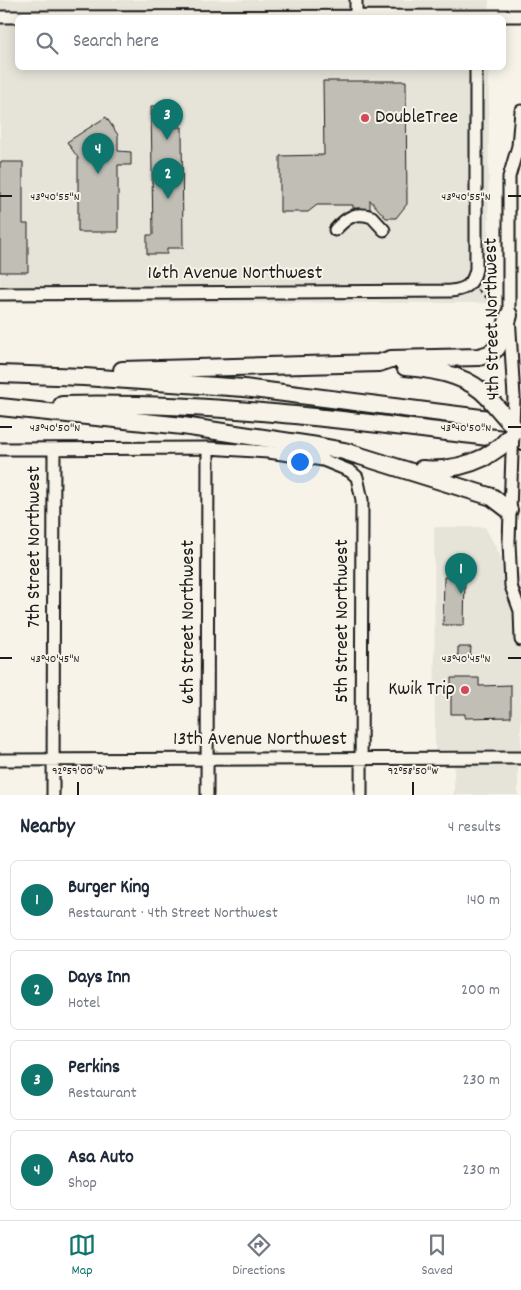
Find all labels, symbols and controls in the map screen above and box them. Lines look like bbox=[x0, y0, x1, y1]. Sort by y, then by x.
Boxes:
search box bbox=[15, 15, 506, 70]
icon: search bbox=[33, 29, 61, 57]
text: Search here bbox=[73, 29, 159, 56]
pin: 3 bbox=[151, 99, 183, 140]
place label: DoubleTree bbox=[375, 104, 458, 132]
marker: DoubleTree bbox=[359, 112, 371, 124]
pin: 4 bbox=[82, 133, 114, 174]
pin: 2 bbox=[152, 158, 184, 199]
text: 43°40'55"N bbox=[30, 189, 80, 206]
text: 43°40'55"N bbox=[441, 189, 491, 206]
street label: 4th Street Northwest bbox=[478, 237, 508, 401]
street label: 16th Avenue Northwest bbox=[148, 260, 322, 288]
text: 43°40'50"N bbox=[30, 420, 80, 437]
text: 43°40'50"N bbox=[441, 420, 491, 437]
your location bbox=[287, 449, 313, 475]
street label: 7th Street Northwest bbox=[21, 466, 49, 628]
street label: 5th Street Northwest bbox=[329, 539, 357, 703]
street label: 6th Street Northwest bbox=[175, 540, 203, 704]
pin: 1 bbox=[445, 553, 477, 594]
text: 43°40'45"N bbox=[31, 651, 79, 668]
text: 43°40'45"N bbox=[442, 651, 490, 668]
place label: Kwik Trip bbox=[388, 676, 455, 704]
marker: Kwik Trip bbox=[459, 684, 471, 696]
street label: 13th Avenue Northwest bbox=[173, 726, 347, 754]
text: 92°59'00"W bbox=[52, 763, 104, 780]
text: 92°58'50"W bbox=[388, 763, 438, 780]
text: Nearby bbox=[20, 813, 75, 843]
text: 4 results bbox=[448, 816, 501, 839]
text: Burger King bbox=[68, 875, 150, 902]
text: 1 bbox=[35, 889, 39, 912]
text: 140 m bbox=[466, 889, 500, 912]
text: Restaurant · 4th Street Northwest bbox=[68, 902, 278, 925]
text: Days Inn bbox=[68, 965, 130, 992]
text: 2 bbox=[34, 979, 41, 1002]
text: 200 m bbox=[461, 979, 500, 1002]
text: Hotel bbox=[68, 992, 100, 1015]
text: Perkins bbox=[68, 1055, 120, 1082]
text: 3 bbox=[33, 1069, 41, 1092]
text: 230 m bbox=[463, 1069, 500, 1092]
text: Restaurant bbox=[68, 1082, 137, 1105]
text: Asa Auto bbox=[68, 1145, 134, 1172]
text: 4 bbox=[34, 1159, 40, 1182]
text: 230 m bbox=[463, 1159, 500, 1182]
text: Shop bbox=[68, 1172, 97, 1195]
tab: Map bbox=[68, 1231, 96, 1281]
tab: Directions bbox=[232, 1231, 285, 1281]
tab: Saved bbox=[422, 1231, 453, 1281]

